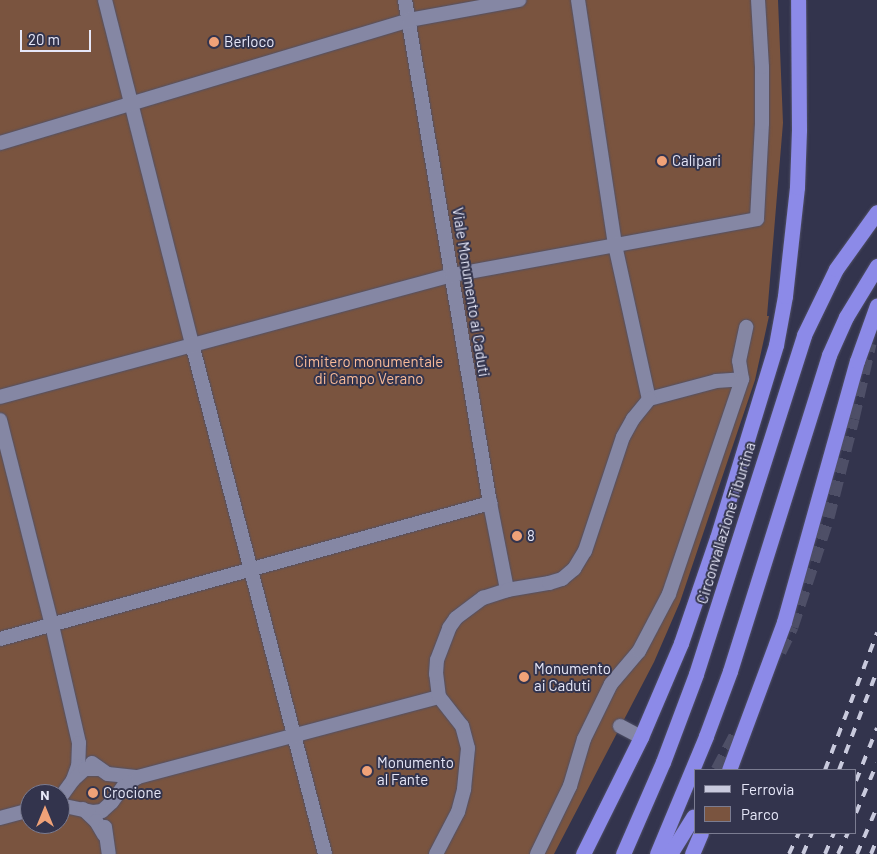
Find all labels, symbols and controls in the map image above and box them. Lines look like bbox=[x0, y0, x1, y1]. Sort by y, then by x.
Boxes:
scale bar bbox=[22, 20, 94, 52]
text: 20 m bbox=[28, 30, 60, 48]
place label: Berloco bbox=[224, 33, 274, 51]
marker: Berloco bbox=[208, 36, 220, 48]
place label: Calipari bbox=[672, 152, 721, 170]
marker: Calipari bbox=[656, 155, 668, 167]
street label: Viale Monumento ai Caduti bbox=[449, 206, 493, 378]
park label: Cimitero monumentale di Campo Verano bbox=[295, 352, 443, 387]
street label: Circonvallazione Tiburtina bbox=[693, 440, 759, 606]
place label: 8 bbox=[527, 527, 535, 545]
marker: 8 bbox=[511, 530, 523, 542]
place label: Monumento ai Caduti bbox=[534, 659, 611, 694]
marker: Monumento ai Caduti bbox=[518, 671, 530, 683]
place label: Monumento al Fante bbox=[377, 753, 454, 788]
marker: Monumento al Fante bbox=[361, 765, 373, 777]
legend bbox=[694, 769, 857, 834]
text: Ferrovia bbox=[741, 780, 794, 798]
north arrow bbox=[20, 784, 70, 834]
place label: Crocione bbox=[103, 784, 161, 802]
text: N bbox=[40, 786, 50, 803]
marker: Crocione bbox=[87, 787, 99, 799]
text: Parco bbox=[741, 805, 779, 823]

